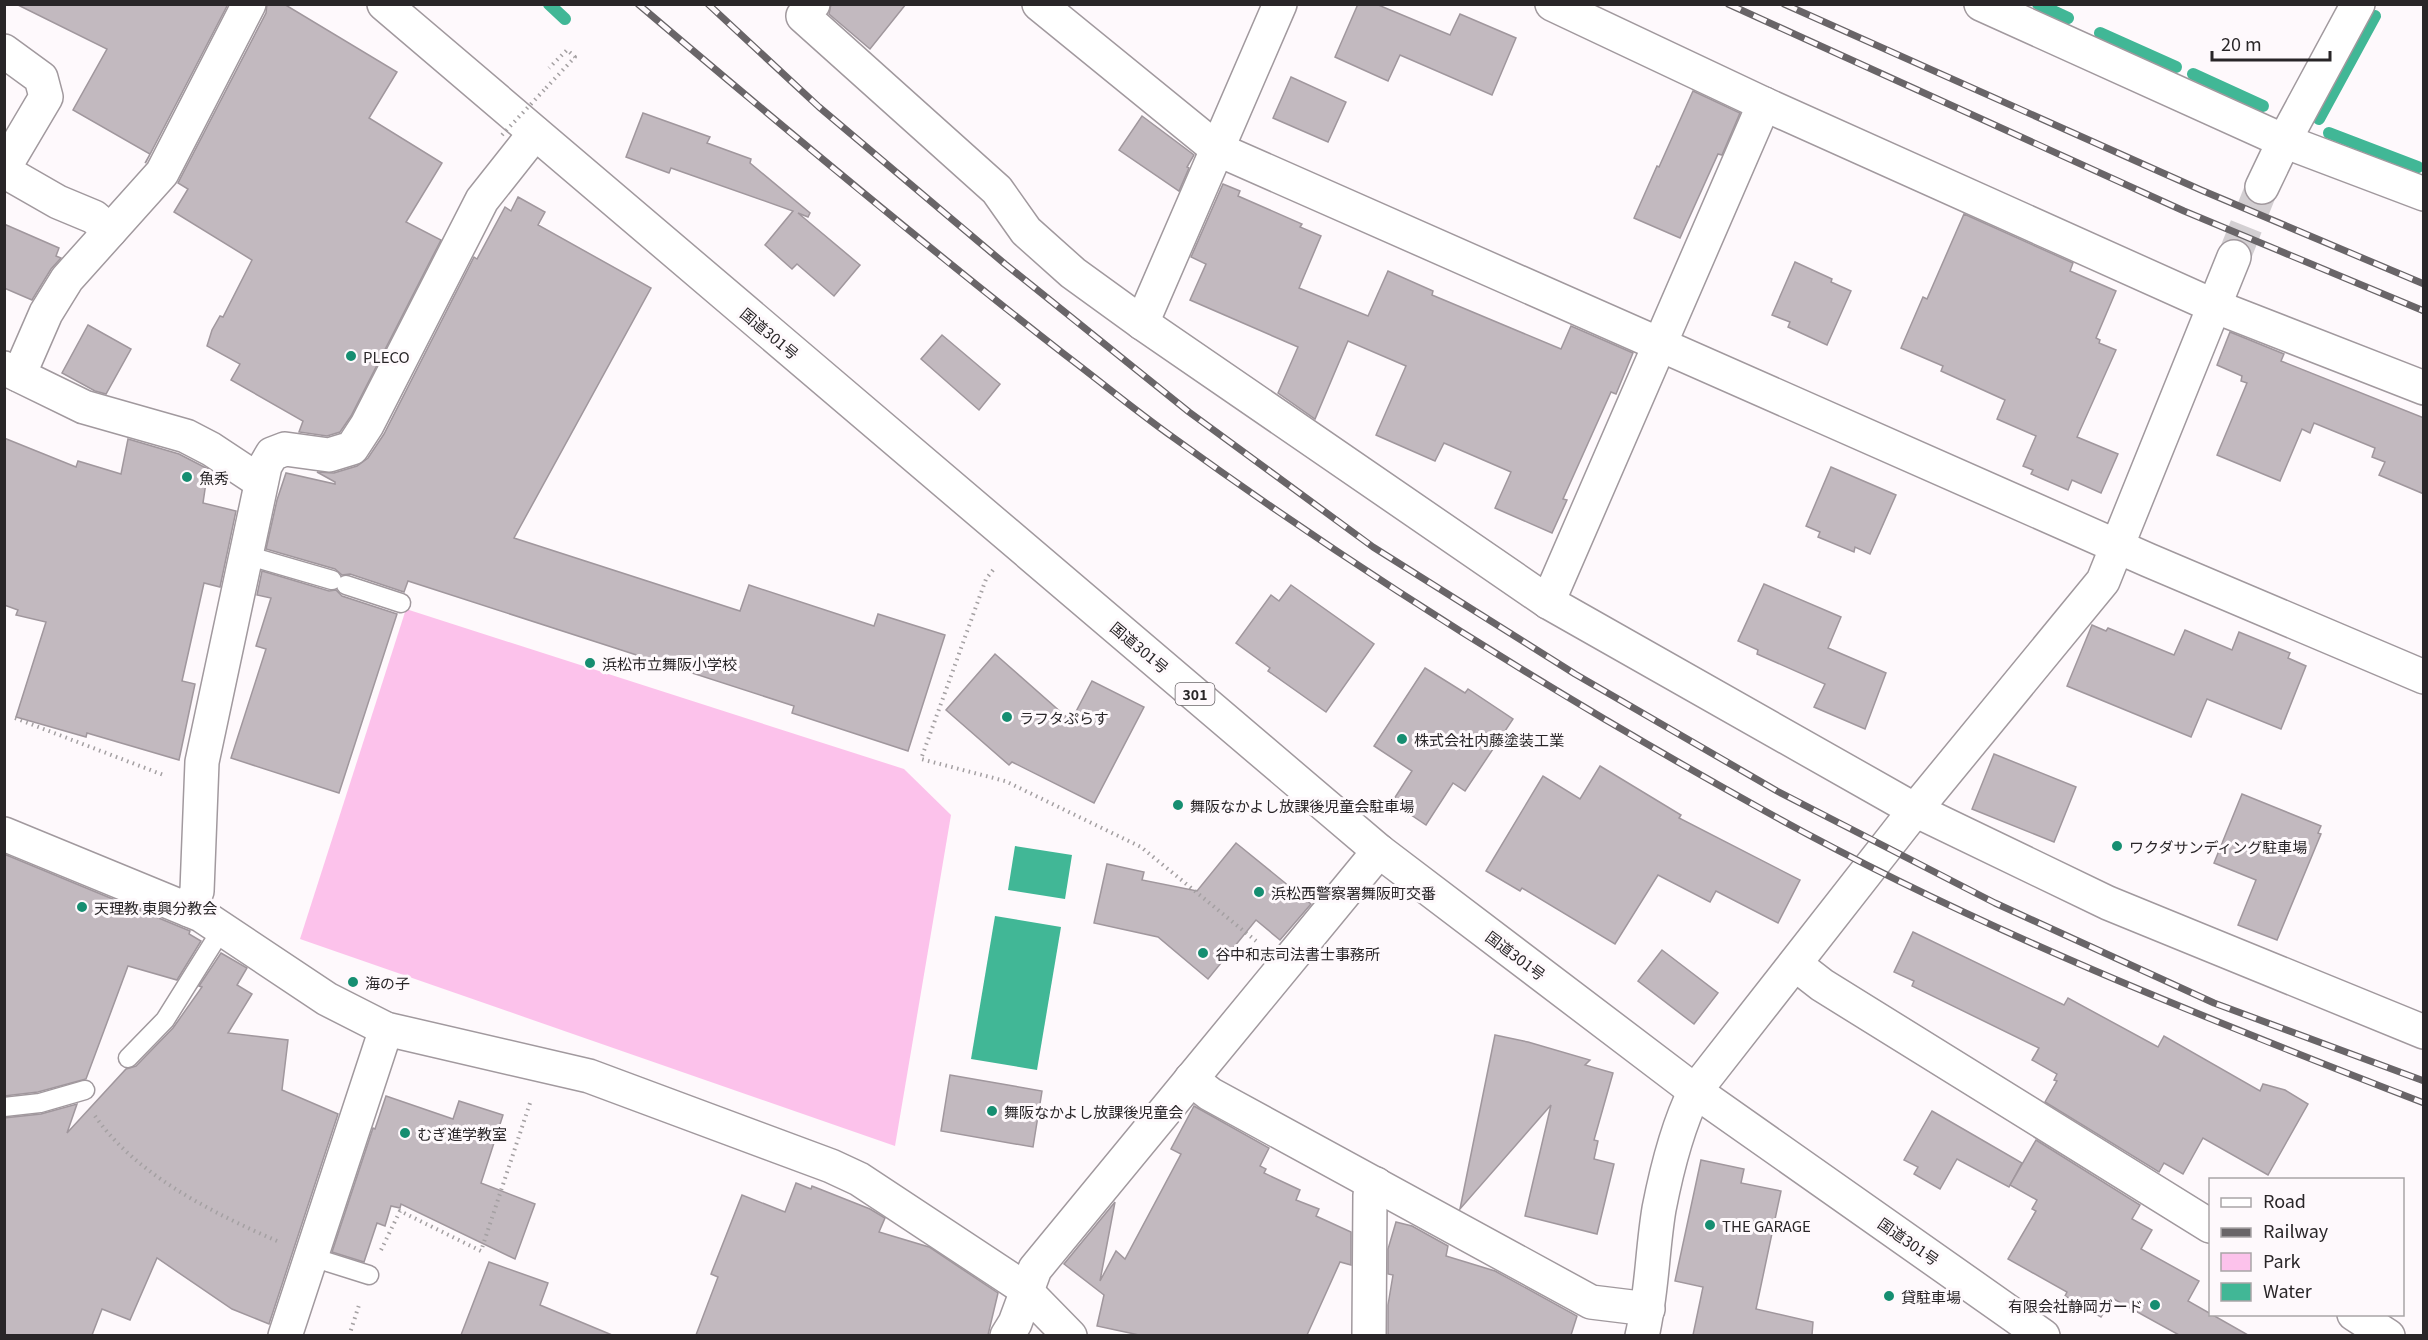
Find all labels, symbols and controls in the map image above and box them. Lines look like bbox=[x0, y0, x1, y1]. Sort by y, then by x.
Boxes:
scale bar bbox=[2212, 24, 2330, 62]
text: 20 m bbox=[2221, 30, 2262, 56]
street label: 国道301号 bbox=[736, 302, 804, 364]
place label: PLECO bbox=[363, 346, 410, 367]
marker: PLECO bbox=[344, 349, 358, 363]
place label: 魚秀 bbox=[199, 467, 229, 488]
marker: 魚秀 bbox=[180, 470, 194, 484]
street label: 国道301号 bbox=[1106, 616, 1174, 678]
place label: 浜松市立舞阪小学校 bbox=[602, 653, 737, 674]
marker: 浜松市立舞阪小学校 bbox=[583, 656, 597, 670]
road number: 301 bbox=[1176, 683, 1214, 705]
place label: ラフタぷらす bbox=[1019, 707, 1109, 728]
marker: ラフタぷらす bbox=[1000, 710, 1014, 724]
place label: 株式会社内藤塗装工業 bbox=[1414, 729, 1564, 750]
marker: 株式会社内藤塗装工業 bbox=[1395, 732, 1409, 746]
place label: 舞阪なかよし放課後児童会駐車場 bbox=[1190, 795, 1414, 816]
marker: 舞阪なかよし放課後児童会駐車場 bbox=[1171, 798, 1185, 812]
place label: ワクダサンディング駐車場 bbox=[2129, 836, 2307, 857]
marker: ワクダサンディング駐車場 bbox=[2110, 839, 2124, 853]
place label: 浜松西警察署舞阪町交番 bbox=[1271, 882, 1436, 903]
marker: 浜松西警察署舞阪町交番 bbox=[1252, 885, 1266, 899]
place label: 天理教 東興分教会 bbox=[94, 897, 217, 918]
marker: 天理教 東興分教会 bbox=[75, 900, 89, 914]
street label: 国道301号 bbox=[1482, 926, 1550, 984]
place label: 谷中和志司法書士事務所 bbox=[1215, 943, 1380, 964]
marker: 谷中和志司法書士事務所 bbox=[1196, 946, 1210, 960]
place label: 海の子 bbox=[365, 972, 410, 993]
marker: 海の子 bbox=[346, 975, 360, 989]
place label: 舞阪なかよし放課後児童会 bbox=[1004, 1101, 1183, 1122]
marker: 舞阪なかよし放課後児童会 bbox=[985, 1104, 999, 1118]
place label: むぎ進学教室 bbox=[417, 1123, 507, 1144]
marker: むぎ進学教室 bbox=[398, 1126, 412, 1140]
legend bbox=[2209, 1178, 2404, 1316]
text: Road bbox=[2263, 1187, 2306, 1213]
street label: 国道301号 bbox=[1874, 1212, 1944, 1270]
place label: THE GARAGE bbox=[1722, 1215, 1811, 1236]
text: Railway bbox=[2263, 1217, 2329, 1243]
marker: THE GARAGE bbox=[1703, 1218, 1717, 1232]
text: Park bbox=[2263, 1247, 2301, 1273]
text: Water bbox=[2263, 1277, 2313, 1303]
place label: 貸駐車場 bbox=[1901, 1286, 1961, 1307]
marker: 貸駐車場 bbox=[1882, 1289, 1896, 1303]
place label: 有限会社静岡ガード bbox=[2008, 1295, 2143, 1316]
marker: 有限会社静岡ガード bbox=[2148, 1298, 2162, 1312]

